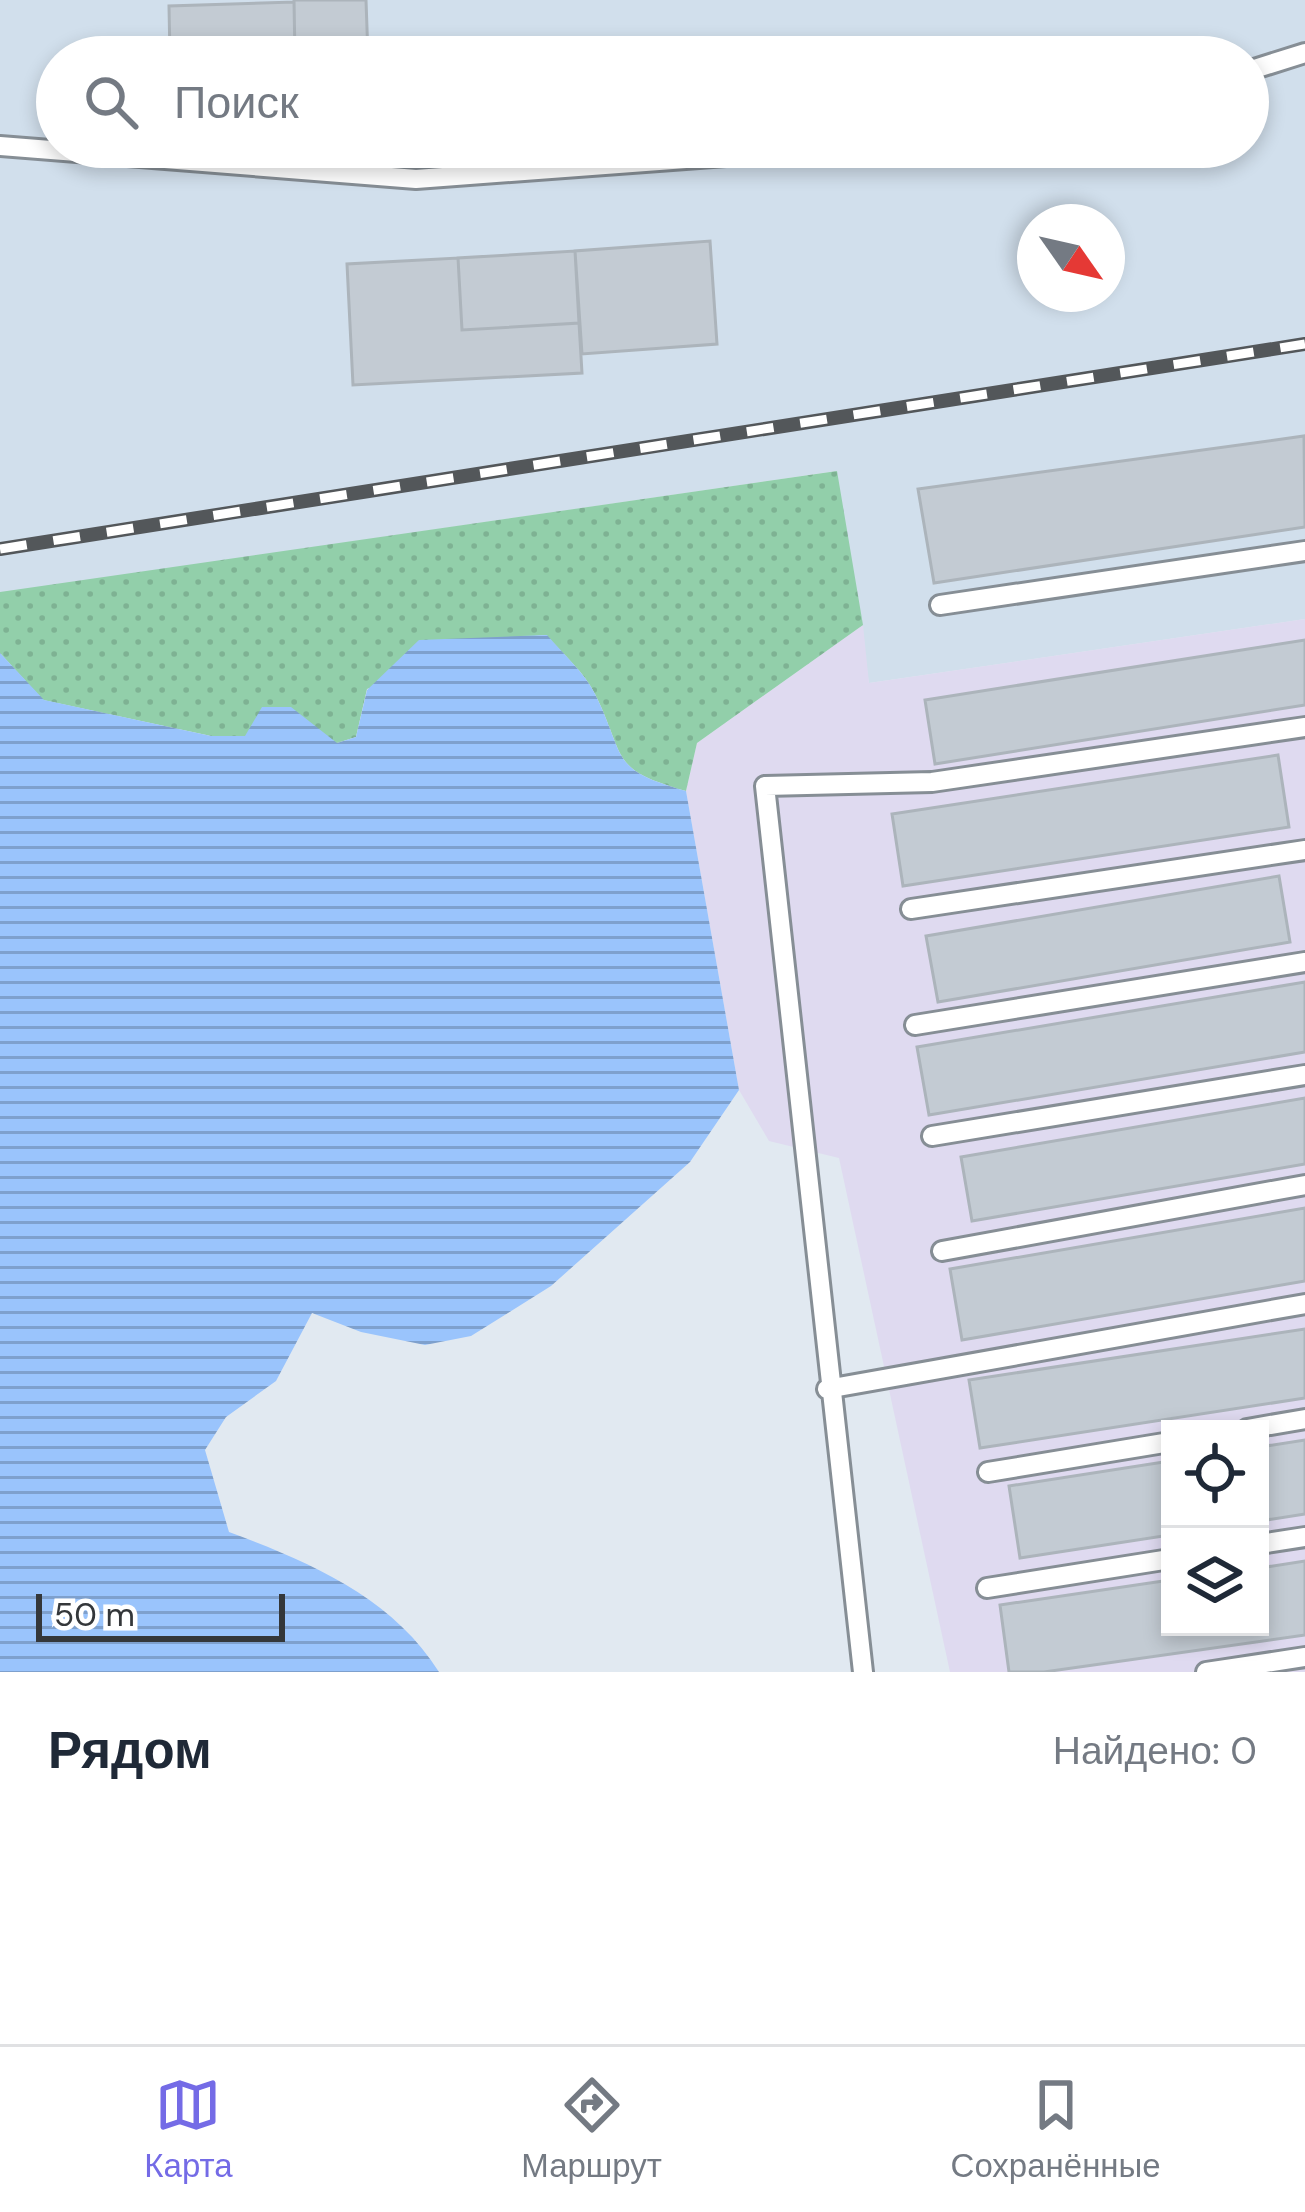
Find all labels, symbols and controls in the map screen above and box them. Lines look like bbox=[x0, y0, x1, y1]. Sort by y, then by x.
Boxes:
search box bbox=[36, 36, 1269, 168]
icon: search bbox=[78, 69, 144, 135]
text: Поиск bbox=[174, 73, 299, 132]
north arrow bbox=[1017, 204, 1125, 312]
map controls bbox=[1161, 1420, 1269, 1636]
button: locate bbox=[1161, 1420, 1269, 1528]
button: layers bbox=[1161, 1528, 1269, 1636]
scale bar bbox=[36, 1588, 285, 1641]
text: 50 m bbox=[54, 1593, 135, 1636]
text: Рядом bbox=[48, 1717, 212, 1784]
text: Найдено: 0 bbox=[1053, 1725, 1257, 1776]
tab: Карта bbox=[144, 2072, 233, 2187]
tab: Маршрут bbox=[521, 2072, 662, 2187]
tab: Сохранённые bbox=[951, 2072, 1161, 2187]

